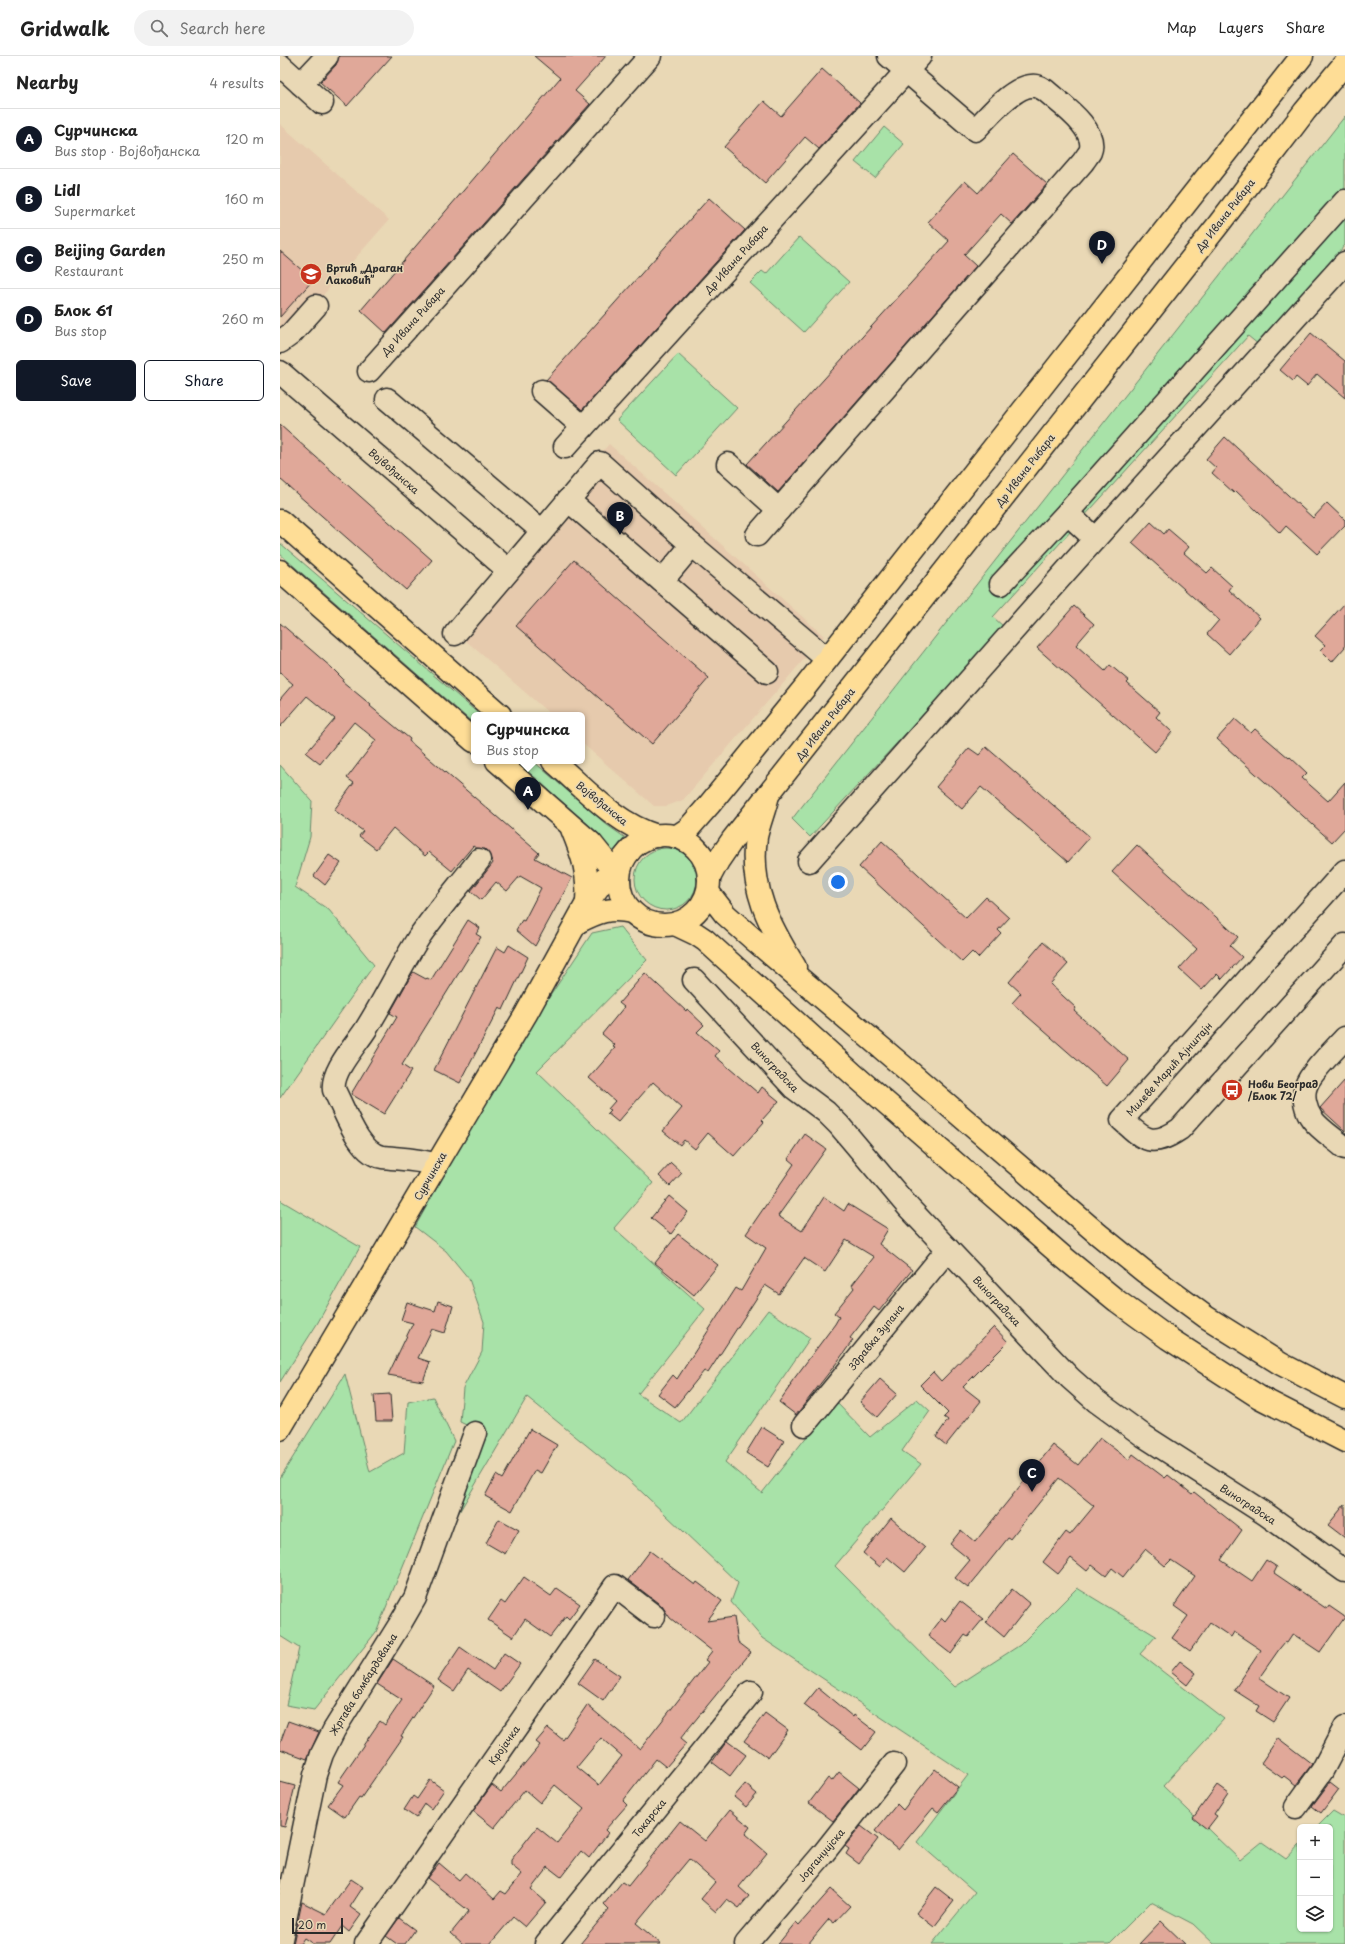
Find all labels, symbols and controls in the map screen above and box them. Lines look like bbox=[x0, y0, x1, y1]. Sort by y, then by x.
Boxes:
search box bbox=[134, 10, 414, 46]
text: Gridwalk bbox=[20, 14, 110, 42]
text: Search here bbox=[180, 16, 265, 39]
icon: search bbox=[148, 17, 170, 39]
text: Map bbox=[1167, 17, 1197, 38]
text: Layers bbox=[1219, 17, 1264, 38]
text: Share bbox=[1286, 17, 1325, 38]
text: Nearby bbox=[16, 69, 78, 95]
text: 4 results bbox=[210, 73, 264, 92]
text: Сурчинска bbox=[54, 118, 138, 141]
text: A bbox=[24, 129, 34, 148]
text: 120 m bbox=[225, 129, 264, 148]
text: Bus stop · Војвођанска bbox=[54, 141, 200, 160]
street label: Др Ивана Рибара bbox=[1191, 175, 1258, 255]
text: Lidl bbox=[54, 178, 81, 201]
text: B bbox=[25, 189, 33, 208]
text: 160 m bbox=[225, 189, 264, 208]
text: Supermarket bbox=[54, 201, 136, 220]
street label: Др Ивана Рибара bbox=[700, 220, 771, 297]
pin: D bbox=[1089, 231, 1115, 264]
text: Beijing Garden bbox=[54, 238, 166, 261]
text: C bbox=[24, 249, 34, 268]
text: 250 m bbox=[222, 249, 264, 268]
place label: Вртић „Драган Лаковић” bbox=[326, 260, 404, 287]
text: Restaurant bbox=[54, 261, 124, 280]
school or university icon: Вртић „Драган Лаковић” bbox=[298, 261, 324, 287]
street label: Др Ивана Рибара bbox=[377, 282, 448, 359]
text: Блок 61 bbox=[54, 298, 113, 321]
text: D bbox=[24, 309, 34, 328]
text: 260 m bbox=[222, 309, 264, 328]
text: Bus stop bbox=[54, 321, 107, 340]
button: Save bbox=[16, 360, 136, 401]
button: Share bbox=[144, 360, 264, 401]
street label: Др Ивана Рибара bbox=[991, 430, 1058, 510]
street label: Војвођанска bbox=[366, 444, 423, 497]
pin: B bbox=[607, 502, 633, 535]
street label: Др Ивана Рибара bbox=[791, 684, 858, 764]
popup bbox=[471, 712, 585, 764]
text: Сурчинска bbox=[486, 717, 570, 740]
text: Bus stop bbox=[486, 740, 539, 759]
pin: A bbox=[515, 777, 541, 810]
street label: Војвођанска bbox=[573, 777, 632, 829]
your location bbox=[828, 872, 848, 892]
street label: Милеве Марић Ајнштајн bbox=[1122, 1018, 1215, 1119]
street label: Виноградска bbox=[748, 1038, 803, 1096]
place label: Нови Београд /Блок 72/ bbox=[1247, 1076, 1318, 1103]
bus stop icon: Нови Београд /Блок 72/ bbox=[1219, 1077, 1245, 1103]
street label: Сурчинска bbox=[410, 1148, 451, 1203]
street label: Виноградска bbox=[970, 1272, 1025, 1330]
street label: Здравка Зупана bbox=[844, 1300, 908, 1374]
pin: C bbox=[1019, 1459, 1045, 1492]
street label: Виноградска bbox=[1217, 1480, 1280, 1528]
street label: Жртава бомбардовања bbox=[325, 1629, 401, 1738]
street label: Кројачка bbox=[484, 1721, 523, 1768]
street label: Токарска bbox=[628, 1794, 669, 1840]
street label: Јорганџијска bbox=[794, 1824, 848, 1885]
map controls bbox=[1297, 1824, 1333, 1932]
button: + bbox=[1297, 1824, 1333, 1860]
button: − bbox=[1297, 1860, 1333, 1896]
button: layers bbox=[1297, 1896, 1333, 1932]
scale bar bbox=[292, 1916, 343, 1935]
text: 20 m bbox=[298, 1916, 326, 1933]

